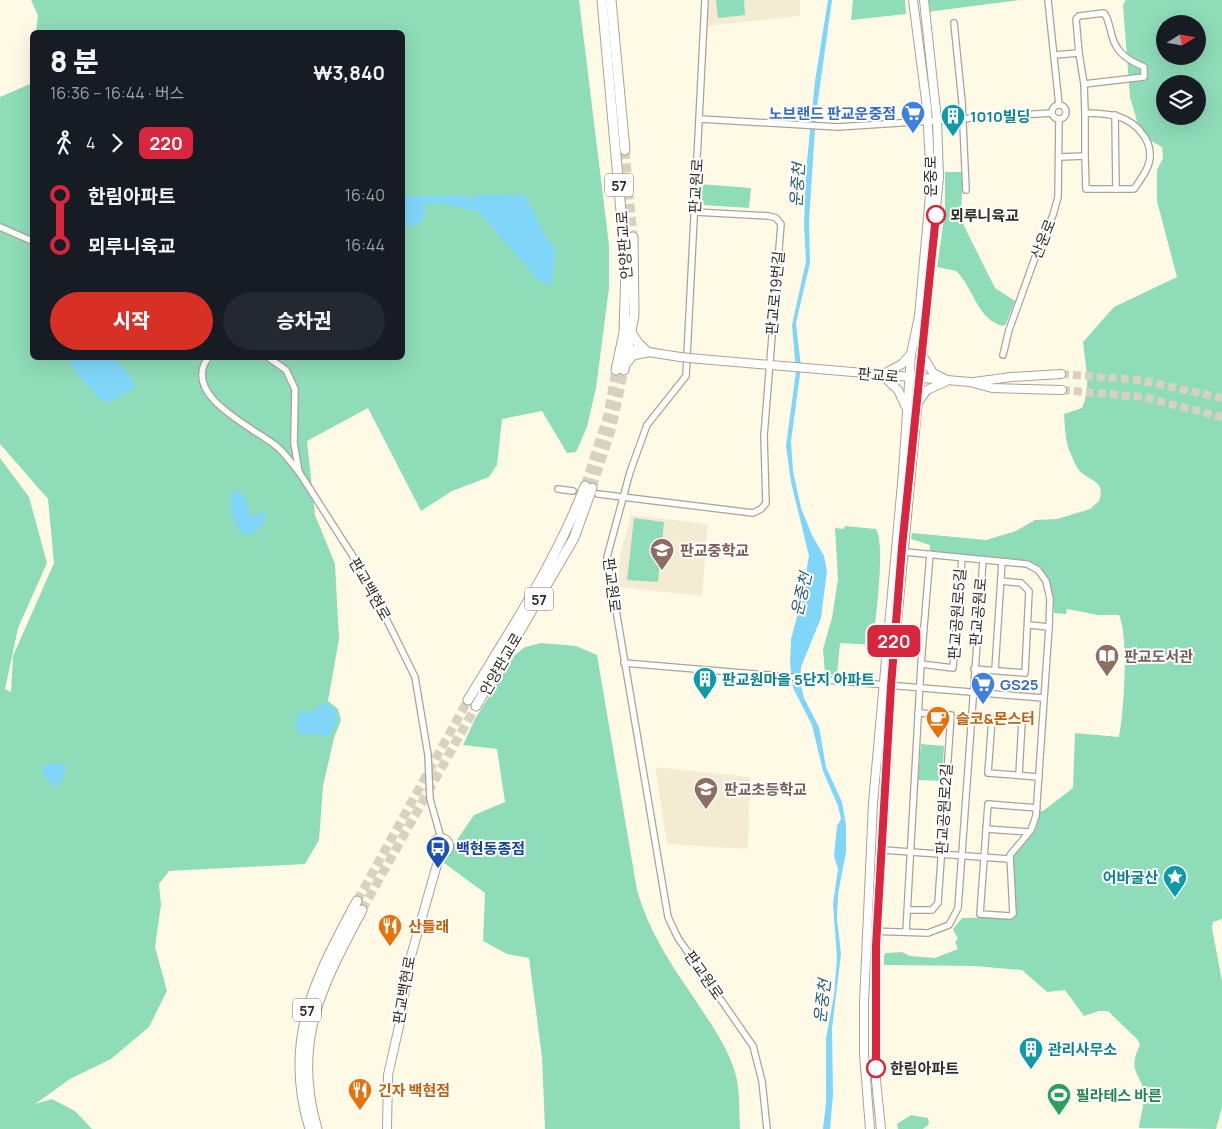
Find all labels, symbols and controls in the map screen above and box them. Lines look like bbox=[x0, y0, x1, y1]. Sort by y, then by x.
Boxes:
north arrow bbox=[1156, 15, 1206, 65]
map controls bbox=[1156, 15, 1206, 125]
text: 8 분 bbox=[50, 42, 99, 80]
text: ₩3,840 bbox=[313, 60, 385, 86]
button: layers bbox=[1156, 75, 1206, 125]
text: 16:36 – 16:44 · 버스 bbox=[50, 82, 184, 104]
supermarket icon: 노브랜드 판교운중점 bbox=[900, 100, 926, 134]
place label: 노브랜드 판교운중점 bbox=[769, 103, 896, 124]
building icon: 1010빌딩 bbox=[940, 103, 966, 137]
place label: 1010빌딩 bbox=[970, 106, 1030, 127]
icon: walk bbox=[50, 129, 78, 157]
icon: forward bbox=[103, 129, 131, 157]
text: 220 bbox=[149, 131, 183, 155]
text: 4 bbox=[86, 132, 95, 154]
street label: 운중로 bbox=[920, 155, 941, 197]
street label: 판교원로 bbox=[684, 158, 708, 214]
water label: 운중천 bbox=[784, 160, 810, 208]
road number: 57 bbox=[605, 174, 633, 196]
text: 한림아파트 bbox=[88, 183, 175, 209]
text: 16:40 bbox=[345, 184, 385, 206]
marker: 뫼루니육교 bbox=[926, 205, 946, 225]
place label: 뫼루니육교 bbox=[950, 205, 1019, 226]
street label: 안양판교로 bbox=[611, 210, 637, 280]
street label: 산운로 bbox=[1026, 216, 1060, 262]
text: 뫼루니육교 bbox=[88, 233, 175, 259]
text: 16:44 bbox=[345, 234, 385, 256]
street label: 판교로19번길 bbox=[761, 250, 789, 336]
button: 시작 bbox=[50, 292, 213, 350]
button: 승차권 bbox=[223, 292, 385, 350]
street label: 판교로 bbox=[856, 363, 900, 387]
school or university icon: 판교중학교 bbox=[649, 537, 675, 571]
place label: 판교중학교 bbox=[680, 540, 749, 561]
street label: 판교백현로 bbox=[344, 554, 396, 624]
street label: 판교원로 bbox=[598, 556, 626, 614]
water label: 운중천 bbox=[785, 568, 817, 618]
street label: 판교공원로5길 bbox=[943, 568, 971, 660]
street label: 판교공원로 bbox=[965, 577, 991, 647]
road number: 57 bbox=[525, 588, 553, 610]
line badge: 220 bbox=[865, 625, 923, 657]
street label: 안양판교로 bbox=[475, 629, 527, 699]
text: 220 bbox=[877, 629, 911, 653]
library icon: 판교도서관 bbox=[1094, 643, 1120, 677]
place label: 판교도서관 bbox=[1124, 646, 1193, 667]
building icon: 판교원마을 5단지 아파트 bbox=[692, 666, 718, 700]
place label: 판교원마을 5단지 아파트 bbox=[722, 669, 875, 690]
supermarket icon: GS25 bbox=[970, 671, 996, 705]
place label: GS25 bbox=[1000, 674, 1039, 695]
cafe icon: 슬코&몬스터 bbox=[925, 705, 951, 739]
place label: 슬코&몬스터 bbox=[956, 708, 1035, 729]
street label: 판교공원로2길 bbox=[931, 763, 957, 855]
school or university icon: 판교초등학교 bbox=[693, 776, 719, 810]
place label: 판교초등학교 bbox=[724, 779, 807, 800]
bus stop icon: 백현동종점 bbox=[425, 835, 451, 869]
place label: 백현동종점 bbox=[456, 838, 525, 859]
place icon: 어바굴산 bbox=[1162, 864, 1188, 898]
place label: 어바굴산 bbox=[1103, 867, 1158, 888]
restaurant icon: 산들래 bbox=[377, 913, 403, 947]
place label: 산들래 bbox=[408, 916, 449, 937]
street label: 판교원로 bbox=[680, 946, 728, 1004]
street label: 판교백현로 bbox=[388, 954, 420, 1026]
water label: 운중천 bbox=[808, 975, 836, 1024]
road number: 57 bbox=[293, 998, 321, 1022]
building icon: 관리사무소 bbox=[1018, 1036, 1044, 1070]
place label: 관리사무소 bbox=[1048, 1039, 1117, 1060]
marker: 한림아파트 bbox=[866, 1058, 886, 1078]
place label: 한림아파트 bbox=[890, 1058, 959, 1079]
restaurant icon: 긴자 백현점 bbox=[347, 1077, 373, 1111]
place label: 긴자 백현점 bbox=[378, 1080, 450, 1101]
sports icon: 필라테스 바른 bbox=[1046, 1082, 1072, 1116]
place label: 필라테스 바른 bbox=[1076, 1085, 1162, 1106]

